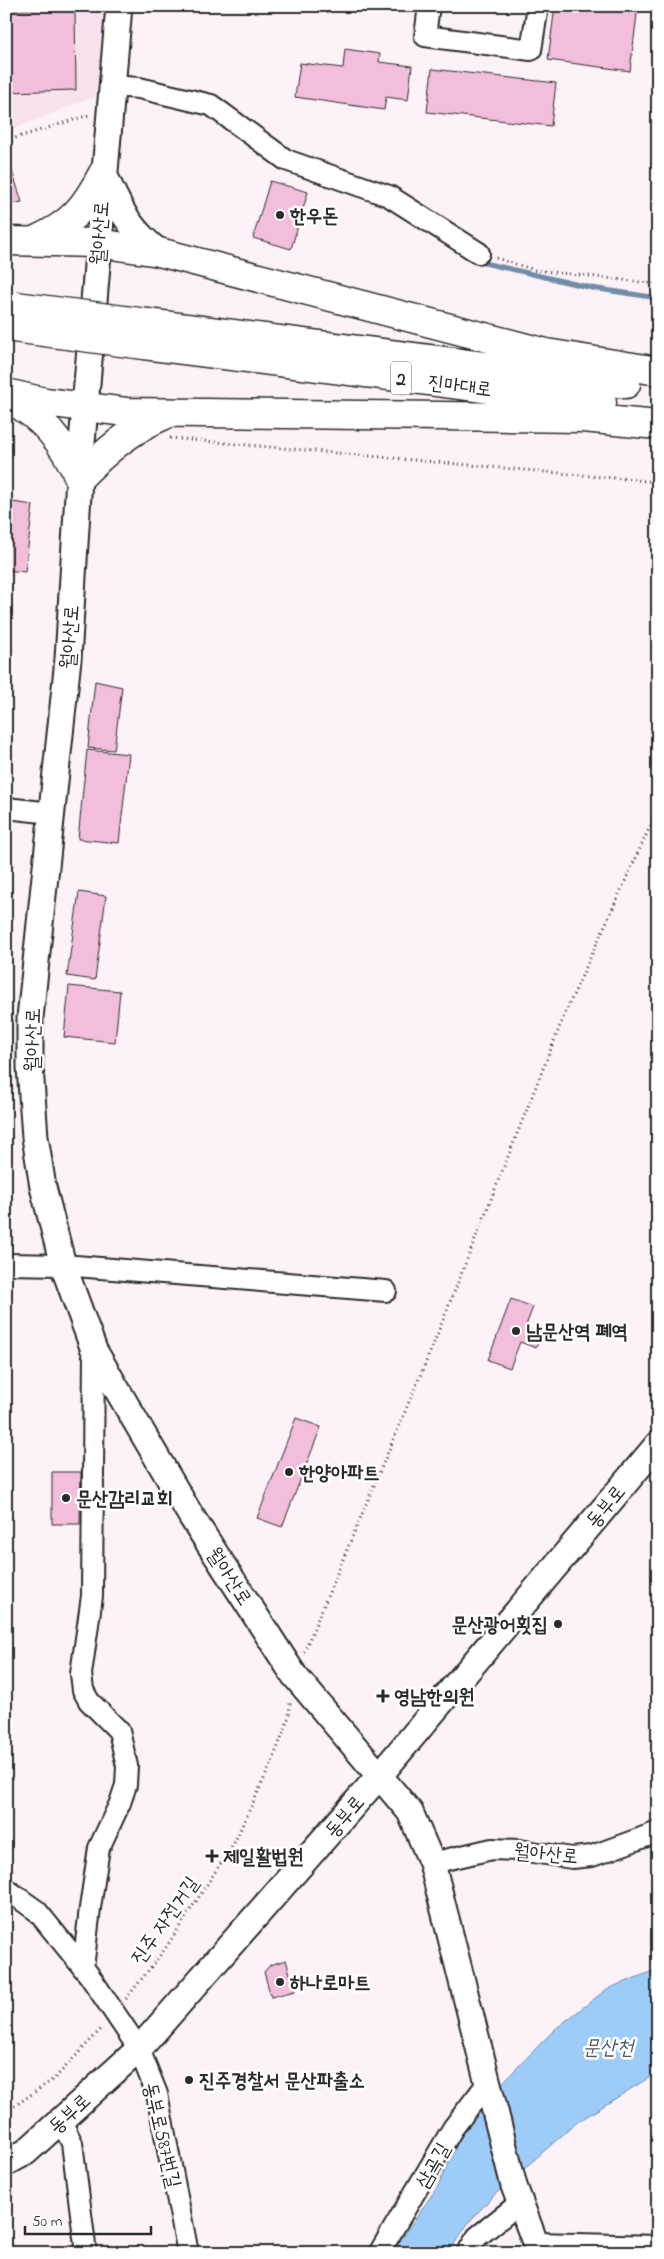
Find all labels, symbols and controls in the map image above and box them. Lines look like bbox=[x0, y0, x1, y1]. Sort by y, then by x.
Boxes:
street label: 월아산로 bbox=[85, 200, 118, 266]
place label: 한우돈 bbox=[289, 203, 338, 232]
marker: 한우돈 bbox=[274, 209, 286, 221]
road number: 2 bbox=[391, 362, 411, 394]
street label: 진마대로 bbox=[426, 369, 493, 406]
street label: 월아산로 bbox=[55, 604, 88, 670]
street label: 월아산로 bbox=[19, 1008, 50, 1072]
place label: 남문산역 폐역 bbox=[526, 1319, 628, 1348]
marker: 남문산역 폐역 bbox=[510, 1325, 522, 1337]
place label: 한양아파트 bbox=[298, 1460, 379, 1489]
marker: 한양아파트 bbox=[283, 1466, 295, 1478]
street label: 동부로 bbox=[580, 1480, 634, 1535]
place label: 문산감리교회 bbox=[76, 1486, 173, 1515]
marker: 문산감리교회 bbox=[60, 1492, 72, 1504]
street label: 월아산로 bbox=[198, 1542, 258, 1612]
place label: 문산광어횟집 bbox=[451, 1612, 548, 1641]
marker: 문산광어횟집 bbox=[552, 1618, 564, 1630]
place label: 영남한의원 bbox=[394, 1684, 474, 1713]
marker: 영남한의원 bbox=[376, 1689, 390, 1703]
street label: 동부로 bbox=[319, 1790, 373, 1845]
street label: 월아산로 bbox=[512, 1838, 579, 1873]
place label: 제일활법원 bbox=[223, 1844, 303, 1873]
marker: 제일활법원 bbox=[205, 1849, 219, 1863]
street label: 진주 자전거길 bbox=[125, 1872, 207, 1971]
place label: 하나로마트 bbox=[290, 1970, 370, 1999]
marker: 하나로마트 bbox=[274, 1976, 286, 1988]
water label: 문산천 bbox=[583, 2034, 635, 2064]
place label: 진주경찰서 문산파출소 bbox=[199, 2068, 365, 2097]
marker: 진주경찰서 문산파출소 bbox=[183, 2074, 195, 2086]
street label: 동부로587번길 bbox=[134, 2080, 187, 2191]
street label: 동부로 bbox=[43, 2088, 98, 2142]
street label: 삼곡길 bbox=[410, 2138, 459, 2194]
scale bar bbox=[25, 2204, 151, 2236]
text: 50 m bbox=[32, 2211, 63, 2233]

